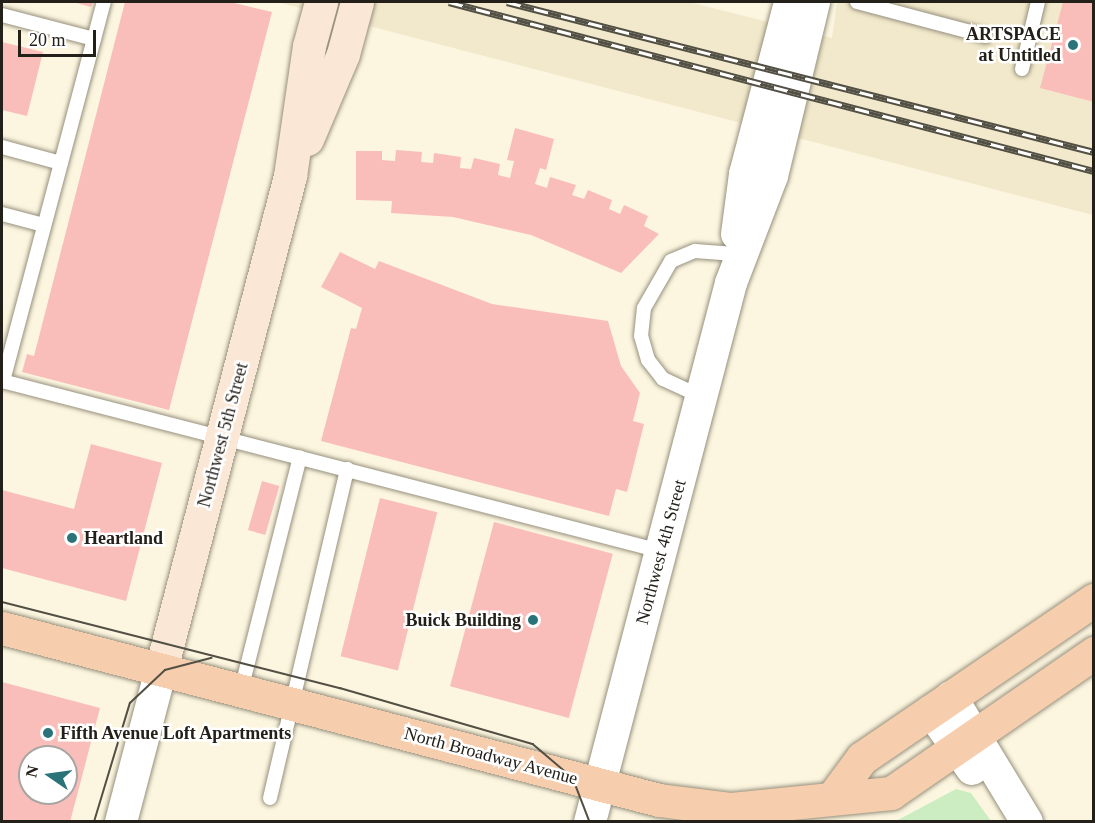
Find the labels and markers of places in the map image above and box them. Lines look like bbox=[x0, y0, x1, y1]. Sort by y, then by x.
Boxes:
place label: ARTSPACE at Untitled bbox=[966, 24, 1061, 66]
marker: ARTSPACE at Untitled bbox=[1066, 38, 1080, 52]
place label: Heartland bbox=[84, 527, 163, 549]
marker: Heartland bbox=[65, 531, 79, 545]
place label: Buick Building bbox=[405, 609, 521, 631]
marker: Buick Building bbox=[526, 613, 540, 627]
place label: Fifth Avenue Loft Apartments bbox=[60, 722, 293, 744]
marker: Fifth Avenue Loft Apartments bbox=[41, 726, 55, 740]

